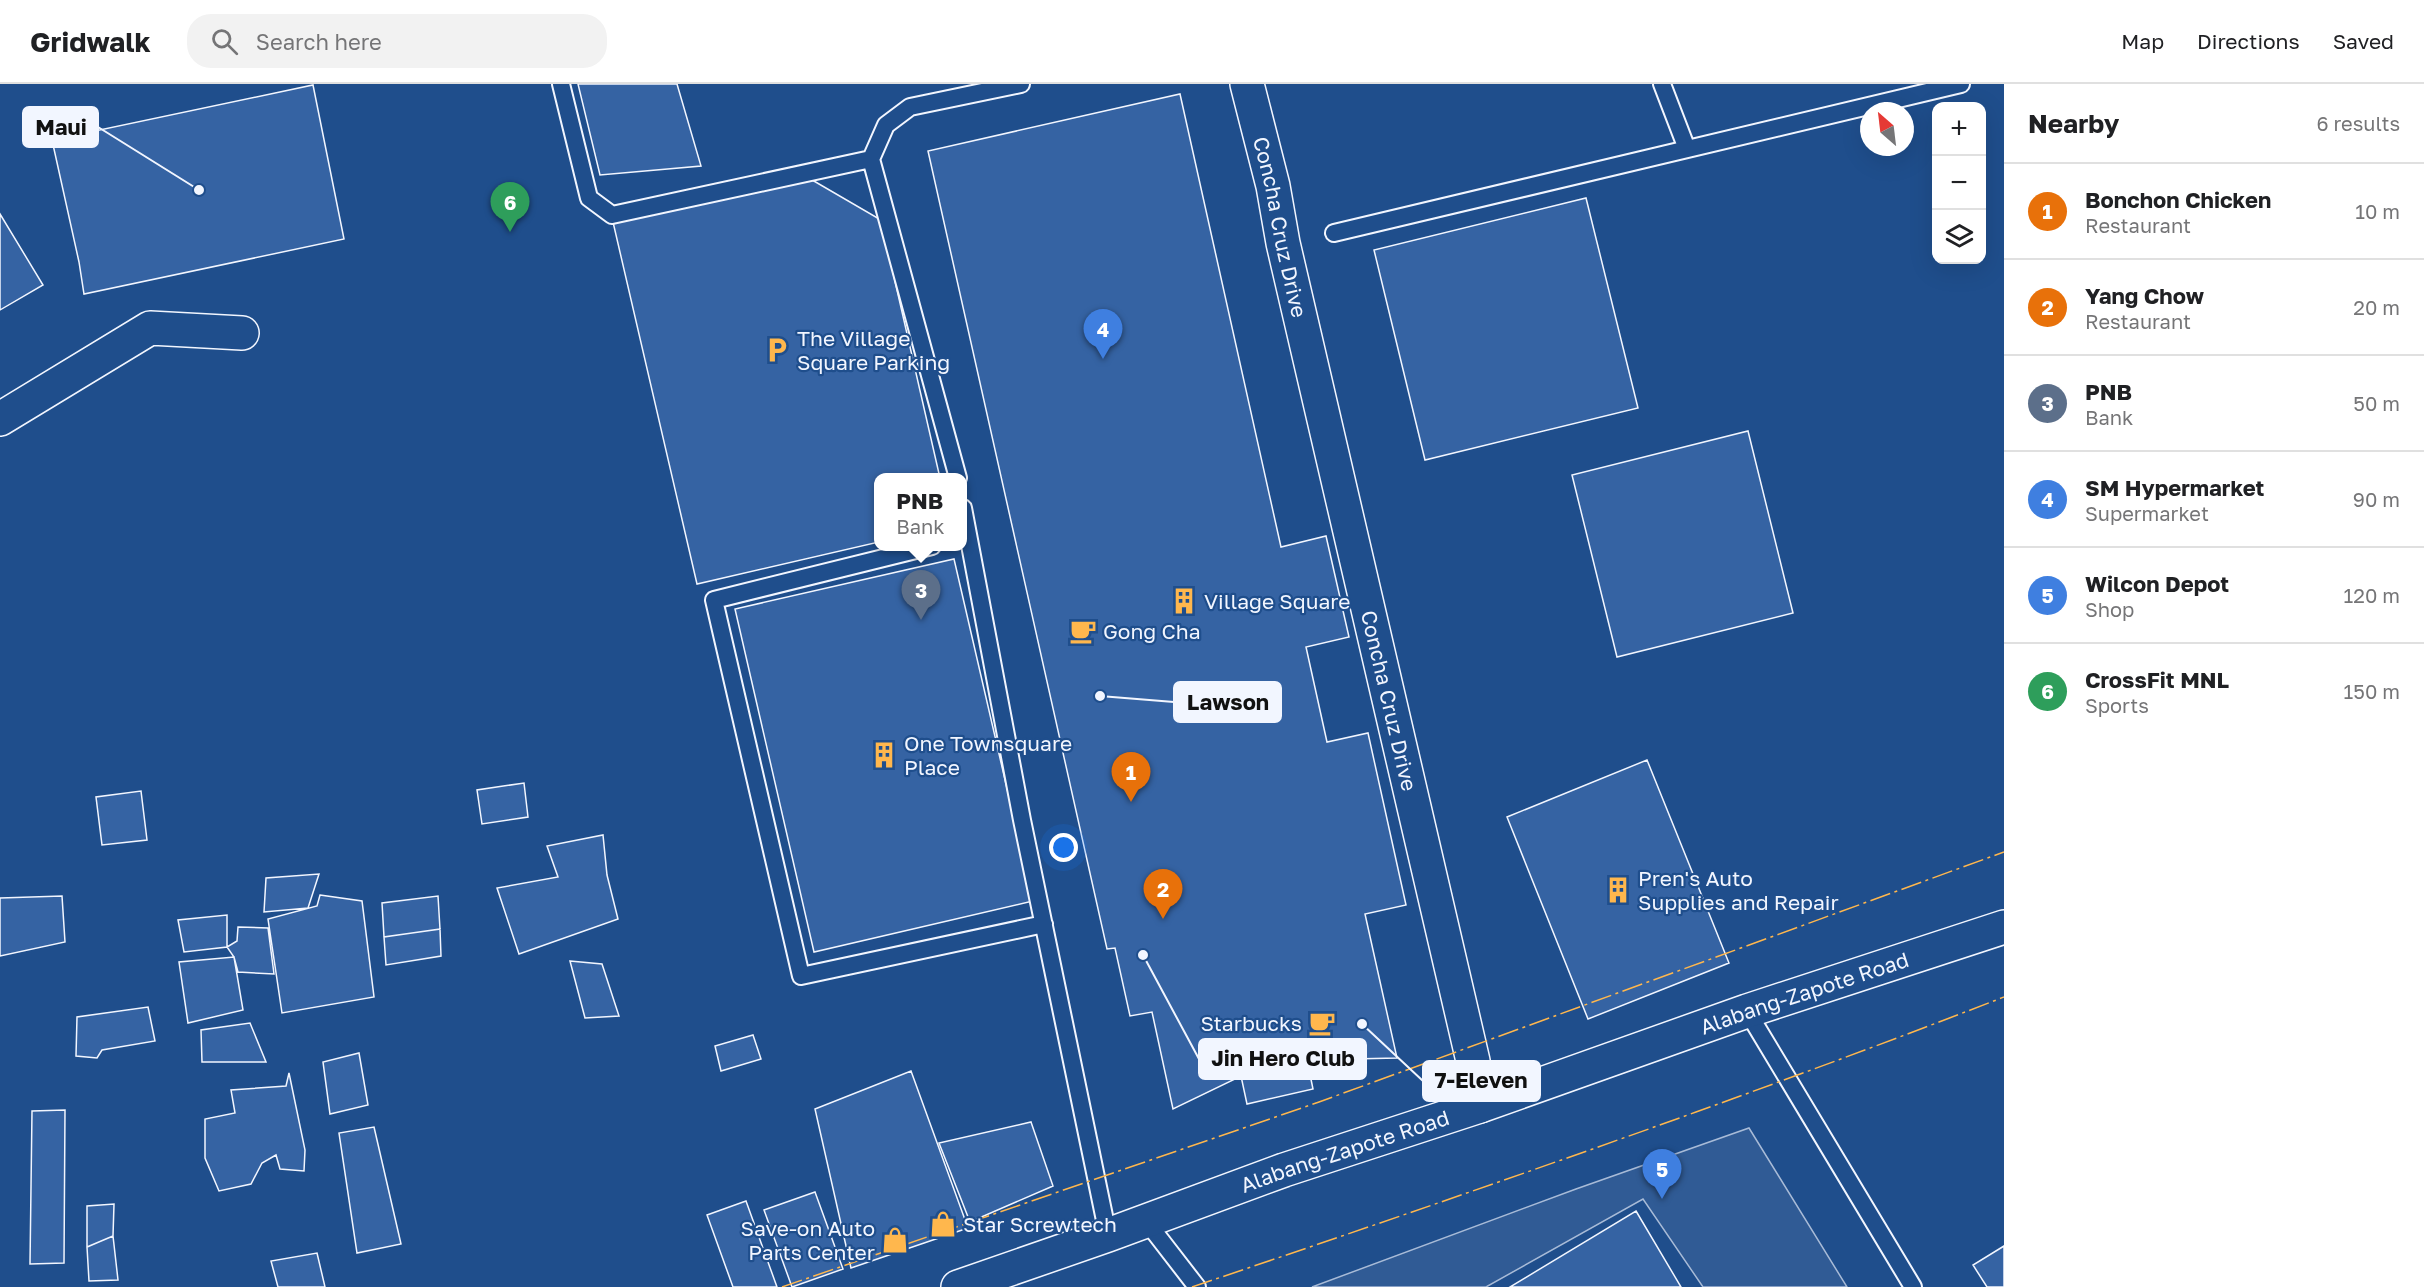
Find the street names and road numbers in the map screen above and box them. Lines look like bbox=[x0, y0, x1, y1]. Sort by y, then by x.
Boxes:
street label: Concha Cruz Drive bbox=[1248, 134, 1313, 320]
street label: Concha Cruz Drive bbox=[1356, 608, 1423, 794]
street label: Alabang-Zapote Road bbox=[1696, 946, 1912, 1040]
street label: Alabang-Zapote Road bbox=[1237, 1104, 1452, 1198]

